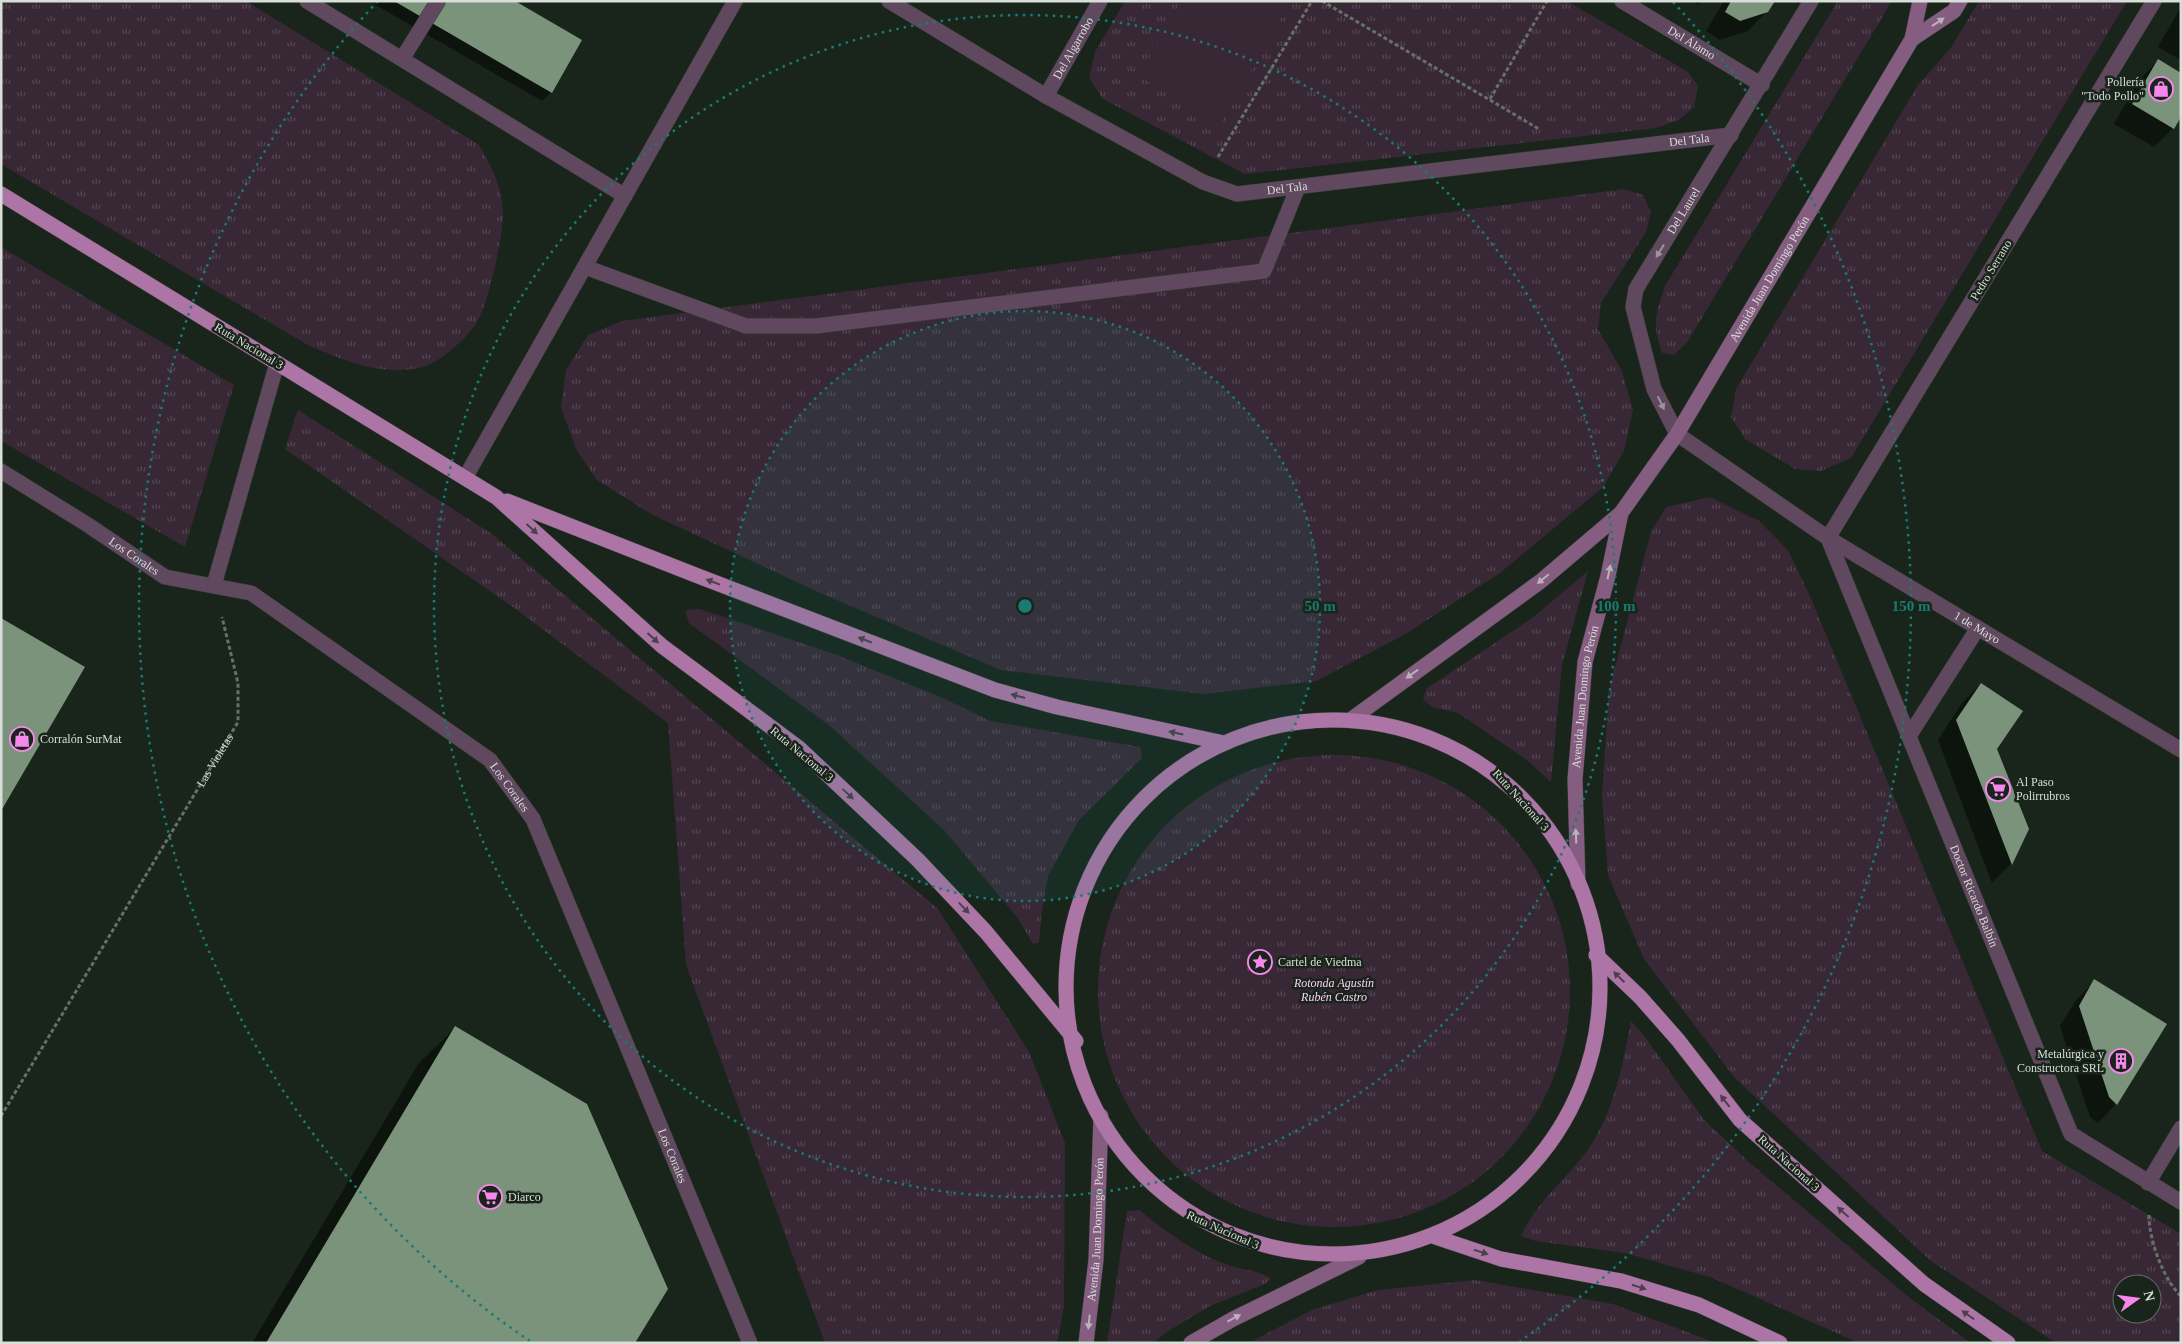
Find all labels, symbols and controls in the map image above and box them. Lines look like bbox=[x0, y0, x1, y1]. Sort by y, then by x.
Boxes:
street label: Del Algarrobo bbox=[1050, 15, 1096, 82]
one-way arrow bbox=[1931, 17, 1944, 27]
street label: Del Álamo bbox=[1665, 23, 1718, 62]
place label: Pollería "Todo Pollo" bbox=[2081, 75, 2145, 103]
shop icon: Pollería "Todo Pollo" bbox=[2148, 76, 2174, 102]
street label: Del Tala bbox=[1668, 131, 1711, 149]
street label: Del Tala bbox=[1266, 179, 1309, 197]
street label: Del Laurel bbox=[1664, 184, 1703, 236]
street label: Avenida Juan Domingo Perón bbox=[1726, 213, 1812, 344]
street label: Pedro Serrano bbox=[1967, 237, 2015, 303]
one-way arrow bbox=[1655, 245, 1664, 258]
street label: Ruta Nacional 3 bbox=[212, 320, 286, 372]
one-way arrow bbox=[1657, 396, 1665, 410]
one-way arrow bbox=[526, 523, 538, 535]
street label: Los Corales bbox=[106, 534, 162, 578]
one-way arrow bbox=[1605, 564, 1613, 579]
one-way arrow bbox=[1537, 573, 1550, 584]
one-way arrow bbox=[706, 578, 721, 586]
centre of rings bbox=[1016, 597, 1034, 615]
text: 50 m bbox=[1304, 598, 1336, 614]
text: 100 m bbox=[1597, 598, 1636, 614]
text: 150 m bbox=[1892, 598, 1931, 614]
street label: 1 de Mayo bbox=[1951, 608, 2003, 647]
street label: Avenida Juan Domingo Perón bbox=[1569, 624, 1601, 769]
one-way arrow bbox=[647, 632, 659, 644]
one-way arrow bbox=[857, 636, 872, 644]
one-way arrow bbox=[1405, 669, 1419, 679]
one-way arrow bbox=[1010, 691, 1025, 699]
street label: Ruta Nacional 3 bbox=[768, 724, 836, 784]
shop icon: Corralón SurMat bbox=[9, 726, 35, 752]
one-way arrow bbox=[1169, 729, 1184, 737]
street label: Las Violetas bbox=[194, 731, 236, 789]
place label: Corralón SurMat bbox=[40, 732, 122, 746]
street label: Los Corales bbox=[487, 760, 533, 815]
street label: Ruta Nacional 3 bbox=[1490, 766, 1552, 834]
place label: Al Paso Polirrubros bbox=[2016, 775, 2070, 803]
supermarket icon: Al Paso Polirrubros bbox=[1985, 776, 2011, 802]
one-way arrow bbox=[842, 788, 854, 800]
one-way arrow bbox=[1572, 827, 1580, 843]
street label: Doctor Ricardo Balbín bbox=[1947, 843, 2001, 949]
one-way arrow bbox=[958, 902, 970, 914]
place icon: Cartel de Viedma bbox=[1247, 949, 1273, 975]
place label: Cartel de Viedma bbox=[1278, 955, 1362, 969]
one-way arrow bbox=[1614, 971, 1626, 983]
park label: Rotonda Agustín Rubén Castro bbox=[1293, 976, 1374, 1004]
place label: Metalúrgica y Constructora SRL bbox=[2017, 1047, 2104, 1075]
building icon: Metalúrgica y Constructora SRL bbox=[2108, 1048, 2134, 1074]
one-way arrow bbox=[1720, 1094, 1730, 1108]
street label: Los Corales bbox=[655, 1127, 690, 1186]
street label: Ruta Nacional 3 bbox=[1755, 1132, 1823, 1194]
street label: Avenida Juan Domingo Perón bbox=[1084, 1157, 1107, 1302]
supermarket icon: Diarco bbox=[477, 1184, 503, 1210]
place label: Diarco bbox=[508, 1190, 541, 1204]
one-way arrow bbox=[1837, 1207, 1849, 1218]
street label: Ruta Nacional 3 bbox=[1185, 1208, 1261, 1252]
one-way arrow bbox=[1474, 1248, 1489, 1256]
north arrow bbox=[2112, 1274, 2162, 1324]
one-way arrow bbox=[1632, 1283, 1647, 1291]
text: N bbox=[2141, 1289, 2158, 1303]
one-way arrow bbox=[1961, 1310, 1975, 1320]
one-way arrow bbox=[1085, 1314, 1093, 1330]
one-way arrow bbox=[1226, 1314, 1241, 1322]

